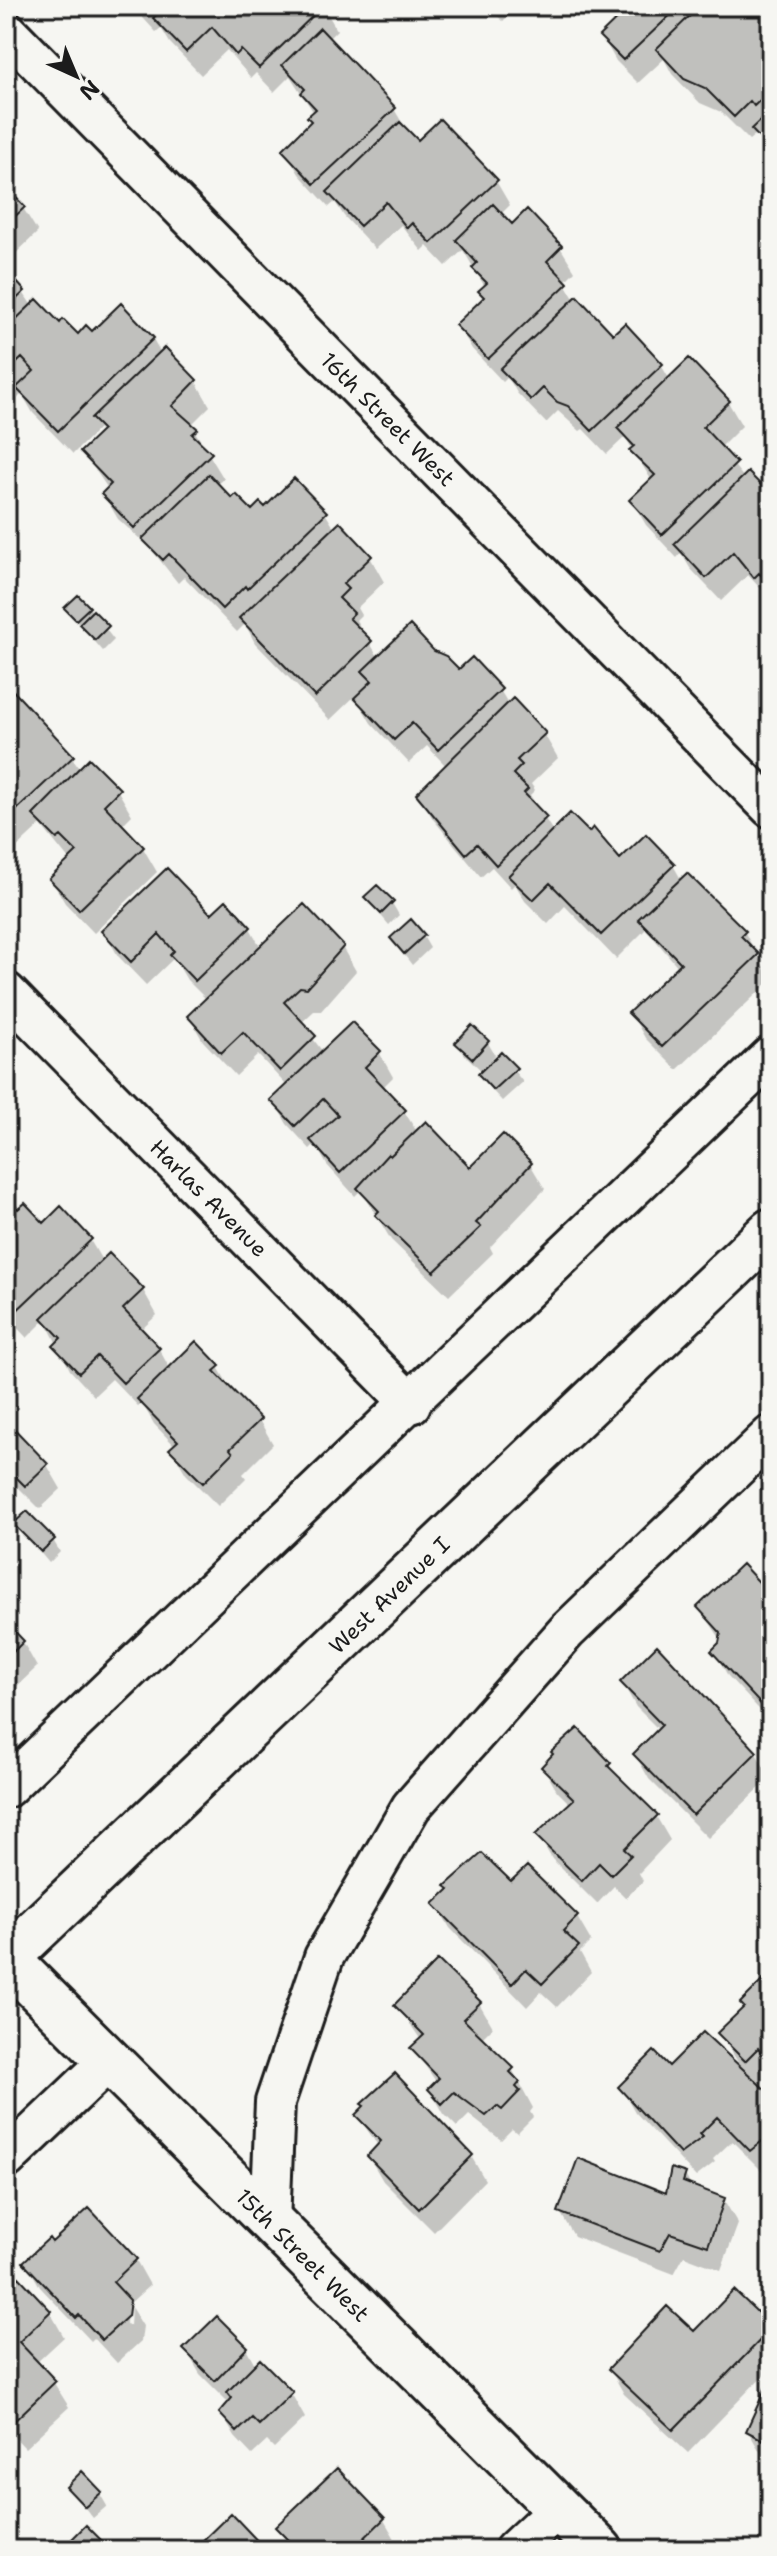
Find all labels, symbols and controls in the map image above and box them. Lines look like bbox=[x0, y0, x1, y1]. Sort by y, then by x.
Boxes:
north arrow bbox=[36, 36, 116, 116]
text: N bbox=[73, 74, 106, 107]
street label: 16th Street West bbox=[314, 346, 461, 493]
street label: Harlas Avenue bbox=[144, 1133, 274, 1263]
street label: West Avenue I bbox=[323, 1530, 456, 1660]
street label: 15th Street West bbox=[230, 2182, 376, 2328]

